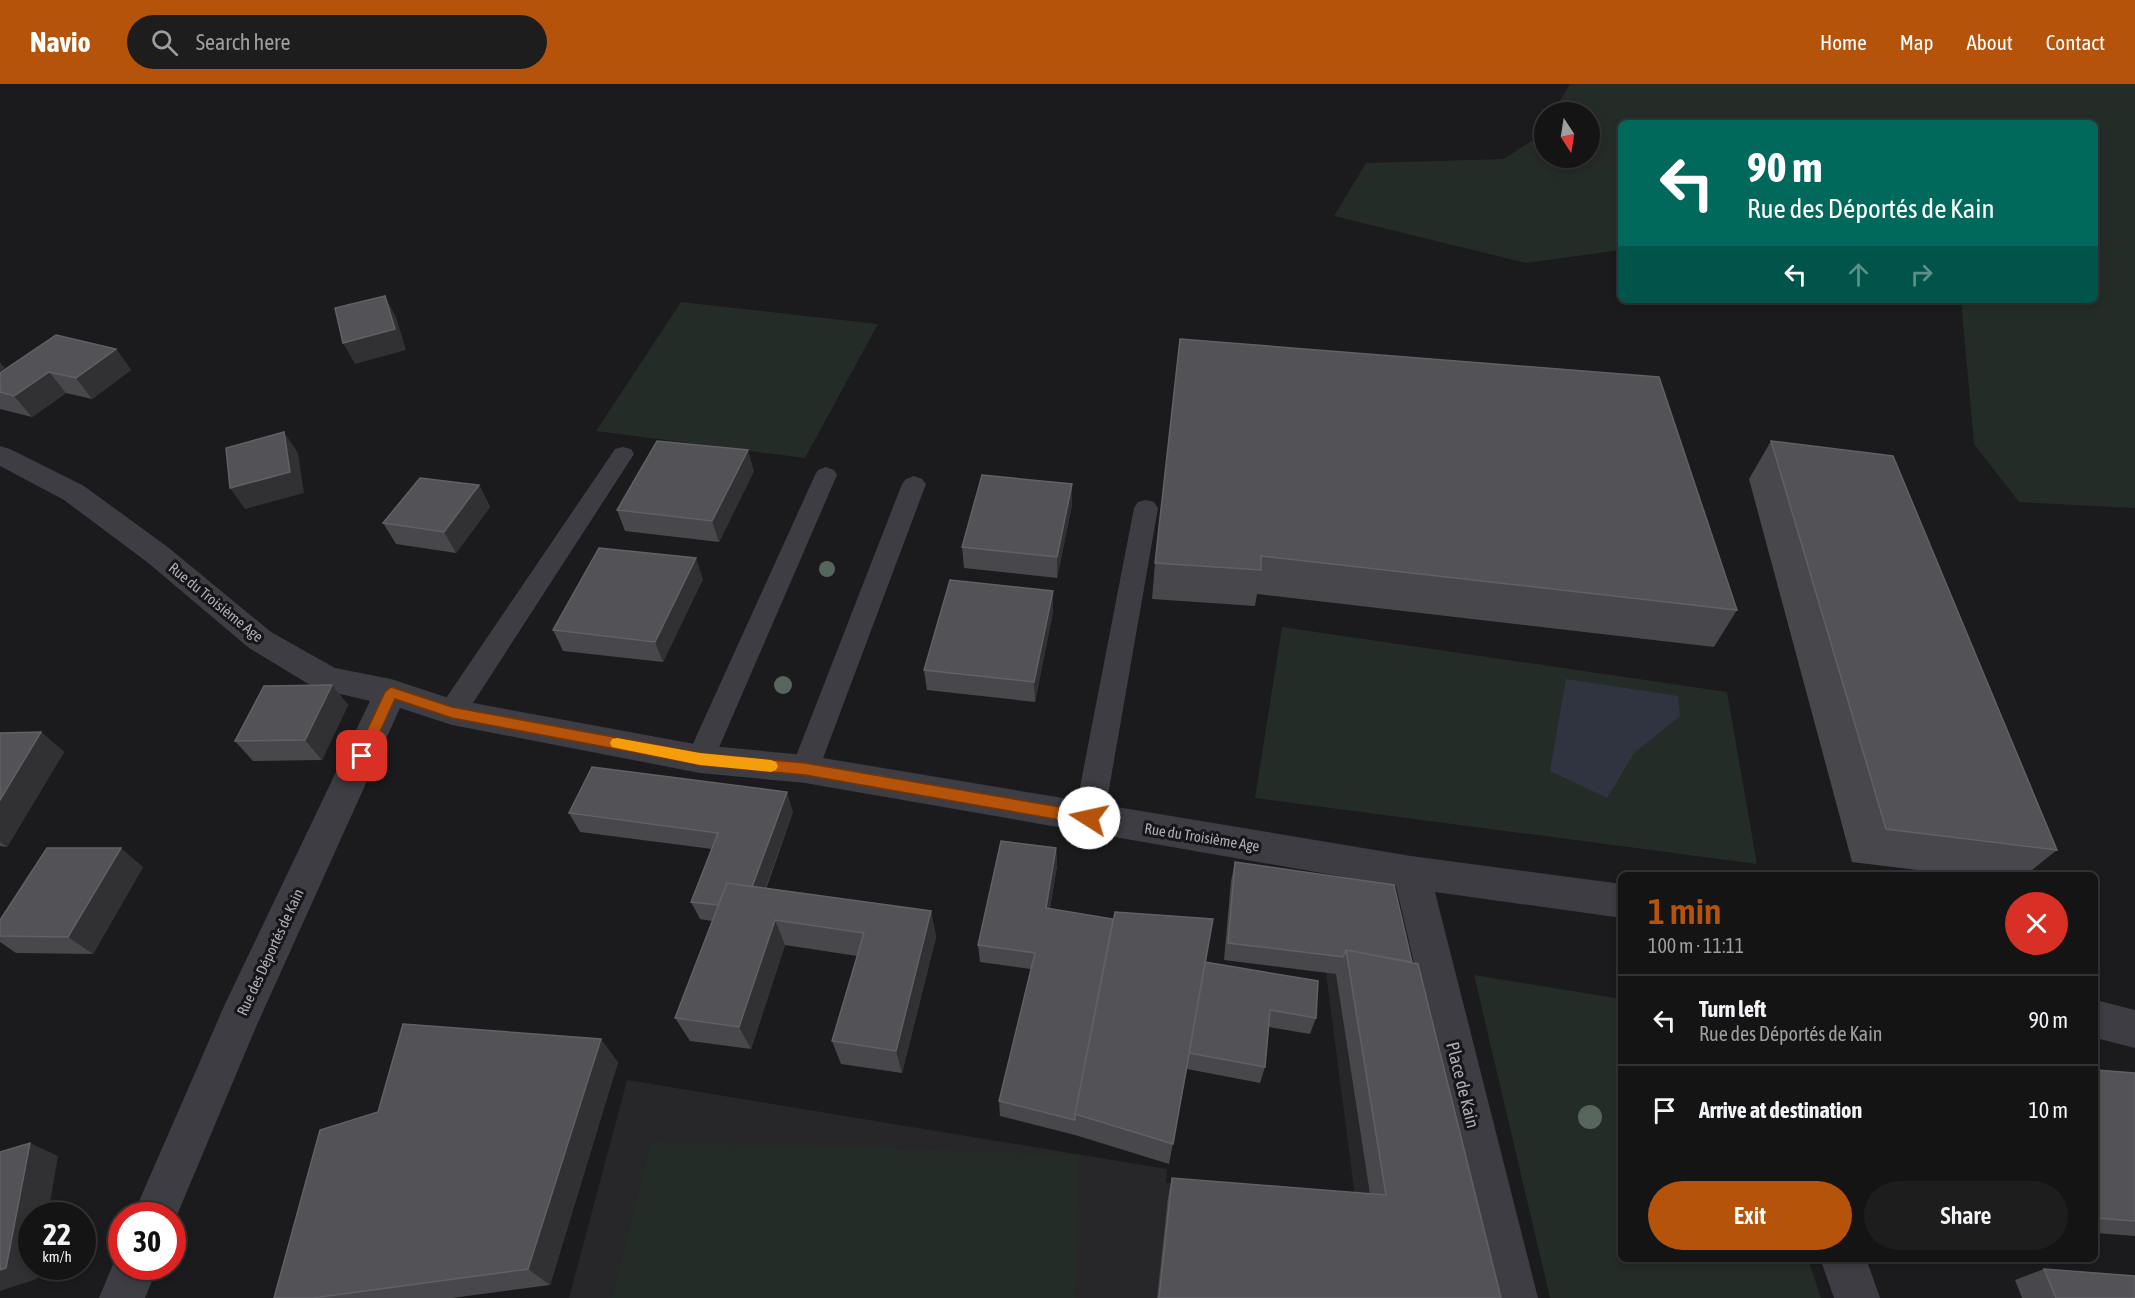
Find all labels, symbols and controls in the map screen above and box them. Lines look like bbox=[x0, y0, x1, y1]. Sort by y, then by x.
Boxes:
search box bbox=[127, 15, 547, 69]
text: Navio bbox=[30, 26, 91, 58]
icon: search bbox=[148, 26, 181, 59]
text: Search here bbox=[196, 29, 291, 55]
text: Home bbox=[1820, 30, 1867, 54]
text: Map bbox=[1900, 30, 1934, 54]
text: About bbox=[1967, 30, 2013, 54]
text: Contact bbox=[2046, 30, 2105, 54]
north arrow bbox=[1534, 102, 1600, 168]
map controls bbox=[1534, 102, 1600, 168]
text: 90 m bbox=[1747, 143, 1822, 191]
icon: left bbox=[1648, 144, 1726, 222]
text: Rue des Déportés de Kain bbox=[1747, 193, 1995, 224]
icon: left bbox=[1779, 258, 1812, 291]
icon: ahead bbox=[1842, 258, 1875, 291]
icon: right bbox=[1905, 258, 1938, 291]
street label: Rue du Troisième Age bbox=[166, 559, 267, 645]
pin bbox=[336, 730, 387, 781]
icon: arrive bbox=[345, 739, 378, 772]
position arrow bbox=[1057, 786, 1121, 850]
street label: Rue du Troisième Age bbox=[1143, 820, 1261, 855]
street label: Rue des Déportés de Kain bbox=[233, 886, 307, 1018]
text: 1 min bbox=[1648, 890, 1722, 932]
button: close bbox=[2005, 892, 2068, 955]
text: 100 m · 11:11 bbox=[1648, 934, 1744, 957]
text: Turn left bbox=[1699, 996, 1766, 1022]
icon: left bbox=[1648, 1004, 1681, 1037]
text: 90 m bbox=[2028, 1007, 2068, 1033]
text: Rue des Déportés de Kain bbox=[1699, 1022, 1882, 1045]
street label: Place de Kain bbox=[1442, 1040, 1484, 1130]
icon: arrive bbox=[1648, 1094, 1681, 1127]
text: Arrive at destination bbox=[1699, 1097, 1862, 1123]
text: 10 m bbox=[2028, 1097, 2068, 1123]
button: Exit bbox=[1648, 1181, 1852, 1250]
button: Share bbox=[1864, 1181, 2068, 1250]
speed limit sign: 30 bbox=[108, 1202, 186, 1280]
text: 22 bbox=[43, 1217, 71, 1251]
text: km/h bbox=[42, 1248, 72, 1265]

